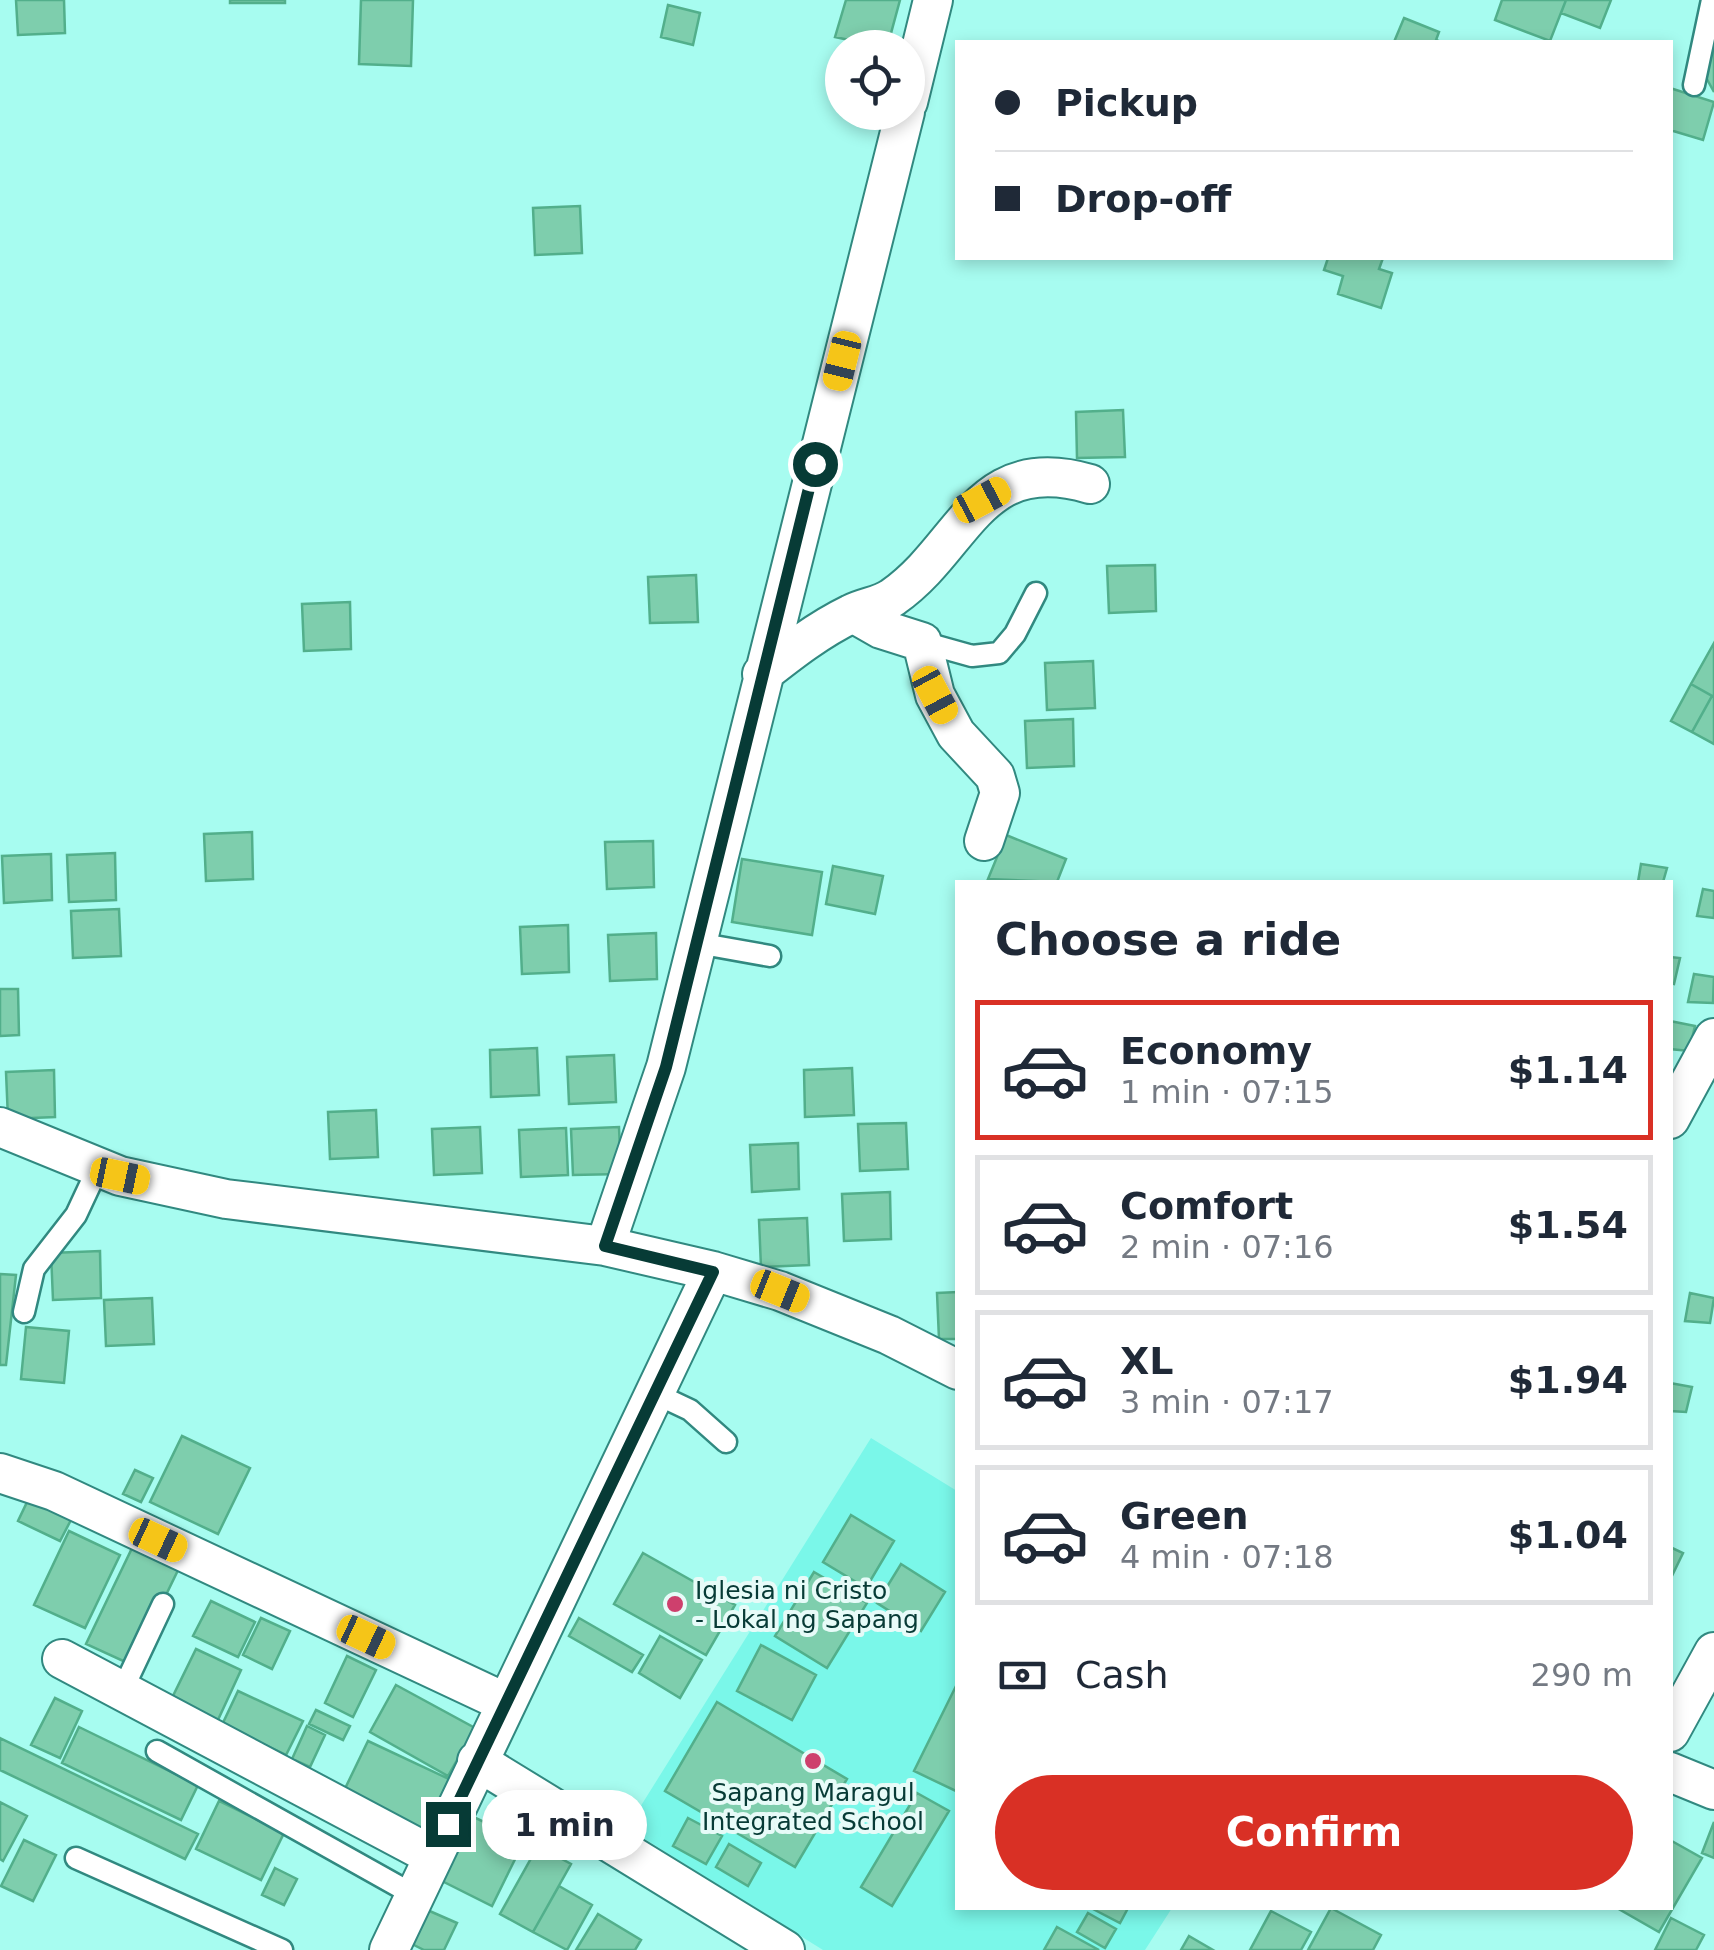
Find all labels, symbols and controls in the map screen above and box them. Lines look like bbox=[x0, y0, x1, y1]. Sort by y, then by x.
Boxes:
map controls bbox=[825, 30, 925, 130]
button: locate bbox=[825, 30, 925, 130]
text: Pickup bbox=[1055, 81, 1198, 125]
text: Drop-off bbox=[1055, 177, 1231, 221]
car bbox=[820, 328, 864, 394]
route start bbox=[793, 442, 838, 487]
car bbox=[948, 473, 1016, 527]
car bbox=[908, 661, 962, 729]
text: Choose a ride bbox=[995, 913, 1341, 966]
icon: car bbox=[1000, 1025, 1090, 1115]
text: Economy bbox=[1120, 1029, 1312, 1073]
text: $1.14 bbox=[1508, 1048, 1628, 1092]
text: 1 min · 07:15 bbox=[1120, 1073, 1334, 1111]
car bbox=[88, 1155, 152, 1197]
icon: car bbox=[1000, 1180, 1090, 1270]
text: Comfort bbox=[1120, 1184, 1293, 1228]
text: $1.54 bbox=[1508, 1203, 1628, 1247]
text: 2 min · 07:16 bbox=[1120, 1228, 1334, 1266]
car bbox=[747, 1266, 813, 1316]
icon: car bbox=[1000, 1335, 1090, 1425]
text: XL bbox=[1120, 1339, 1174, 1383]
text: $1.94 bbox=[1508, 1358, 1628, 1402]
text: 3 min · 07:17 bbox=[1120, 1383, 1334, 1421]
icon: car bbox=[1000, 1490, 1090, 1580]
text: Green bbox=[1120, 1494, 1249, 1538]
text: $1.04 bbox=[1508, 1513, 1628, 1557]
car bbox=[124, 1514, 192, 1566]
text: 4 min · 07:18 bbox=[1120, 1538, 1334, 1576]
place label: Iglesia ni Cristo - Lokal ng Sapang bbox=[695, 1576, 919, 1634]
marker: Iglesia ni Cristo - Lokal ng Sapang bbox=[664, 1593, 686, 1615]
car bbox=[332, 1611, 400, 1663]
icon: cash bbox=[995, 1648, 1050, 1703]
text: Cash bbox=[1075, 1653, 1169, 1697]
text: 290 m bbox=[1531, 1656, 1633, 1694]
marker: Sapang Maragul Integrated School bbox=[802, 1750, 824, 1772]
button: Confirm bbox=[995, 1775, 1633, 1890]
place label: Sapang Maragul Integrated School bbox=[702, 1778, 924, 1836]
callout: 1 min bbox=[483, 1789, 648, 1859]
route end bbox=[426, 1802, 471, 1847]
text: 1 min bbox=[514, 1806, 615, 1844]

